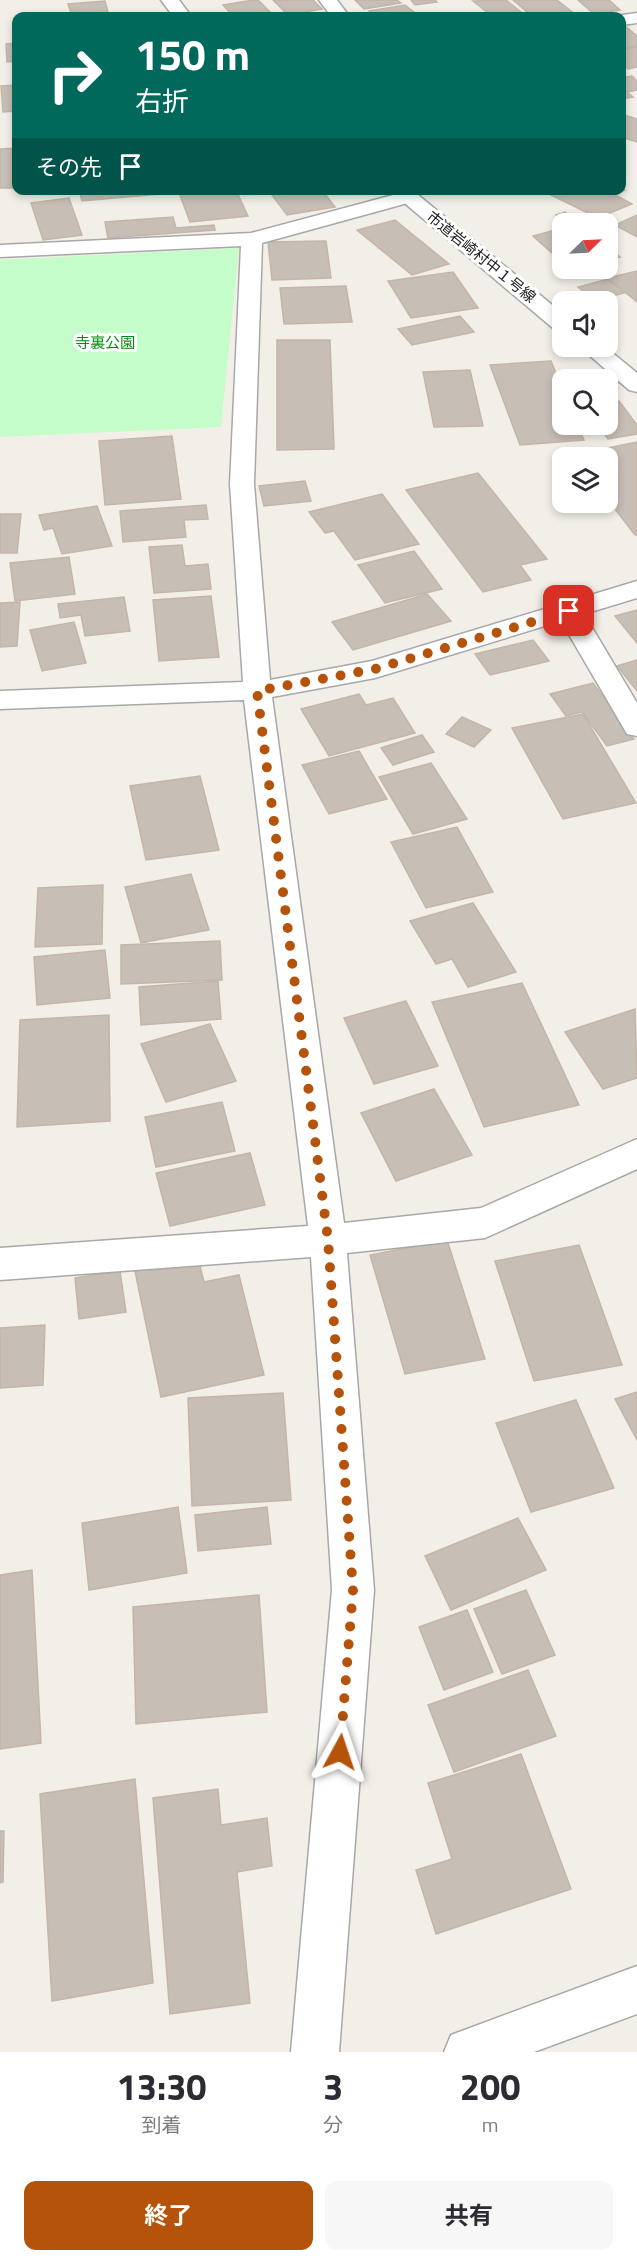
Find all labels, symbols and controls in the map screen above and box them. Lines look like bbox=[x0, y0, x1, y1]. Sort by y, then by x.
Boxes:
text: 150 m bbox=[135, 22, 250, 86]
icon: right bbox=[36, 36, 114, 114]
text: 右折 bbox=[135, 80, 189, 121]
text: その先 bbox=[36, 150, 102, 184]
icon: arrive bbox=[114, 150, 147, 183]
street label: 市道岩崎村中１号線 bbox=[422, 205, 541, 308]
north arrow bbox=[552, 213, 618, 279]
map controls bbox=[552, 213, 618, 513]
button: sound bbox=[552, 291, 618, 357]
park label: 寺裏公園 bbox=[75, 331, 135, 354]
button: search bbox=[552, 369, 618, 435]
button: layers bbox=[552, 447, 618, 513]
pin bbox=[543, 585, 594, 636]
icon: arrive bbox=[552, 594, 585, 627]
position arrow bbox=[308, 1720, 372, 1784]
text: 13:30 bbox=[117, 2059, 206, 2114]
text: 3 bbox=[323, 2059, 343, 2114]
text: 200 bbox=[460, 2059, 520, 2114]
text: 到着 bbox=[142, 2109, 182, 2140]
text: 分 bbox=[323, 2109, 343, 2140]
text: m bbox=[482, 2109, 498, 2140]
button: 終了 bbox=[24, 2181, 313, 2250]
button: 共有 bbox=[325, 2181, 613, 2250]

